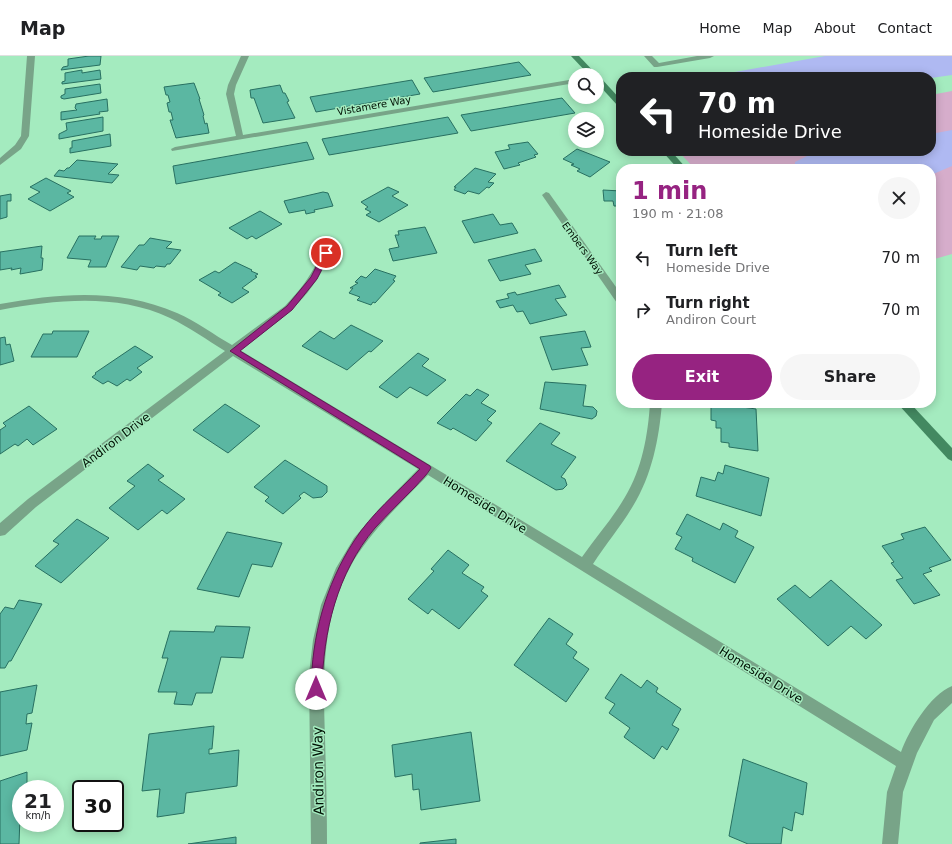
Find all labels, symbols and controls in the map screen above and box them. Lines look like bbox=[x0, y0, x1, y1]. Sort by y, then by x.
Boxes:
text: Map bbox=[20, 17, 65, 39]
text: Home bbox=[699, 20, 741, 36]
text: Map bbox=[763, 20, 792, 36]
text: About bbox=[814, 20, 856, 36]
text: Contact bbox=[878, 20, 932, 36]
map controls bbox=[568, 68, 604, 148]
button: search bbox=[568, 68, 604, 104]
text: 70 m bbox=[698, 87, 776, 120]
icon: left bbox=[632, 88, 684, 140]
street label: Vistamere Way bbox=[336, 94, 412, 117]
button: layers bbox=[568, 112, 604, 148]
text: Homeside Drive bbox=[698, 121, 842, 142]
text: 1 min bbox=[632, 177, 707, 205]
button: close bbox=[878, 177, 920, 219]
text: 190 m · 21:08 bbox=[632, 206, 723, 221]
street label: Embers Way bbox=[560, 220, 605, 277]
pin bbox=[309, 236, 343, 270]
icon: arrive bbox=[315, 242, 337, 264]
text: Turn left bbox=[666, 242, 738, 260]
icon: left bbox=[632, 247, 654, 269]
text: 70 m bbox=[882, 249, 920, 267]
text: Homeside Drive bbox=[666, 260, 770, 275]
text: Turn right bbox=[666, 294, 750, 312]
icon: right bbox=[632, 299, 654, 321]
text: 70 m bbox=[882, 301, 920, 319]
text: Andiron Court bbox=[666, 312, 756, 327]
button: Exit bbox=[632, 354, 772, 400]
button: Share bbox=[780, 354, 920, 400]
street label: Andiron Drive bbox=[79, 410, 153, 470]
street label: Homeside Drive bbox=[441, 474, 529, 536]
street label: Homeside Drive bbox=[717, 644, 805, 706]
position arrow bbox=[295, 668, 337, 710]
street label: Andiron Way bbox=[309, 727, 327, 815]
speed limit sign: 30 bbox=[72, 780, 124, 832]
text: 21 bbox=[24, 789, 52, 813]
text: km/h bbox=[25, 810, 51, 821]

